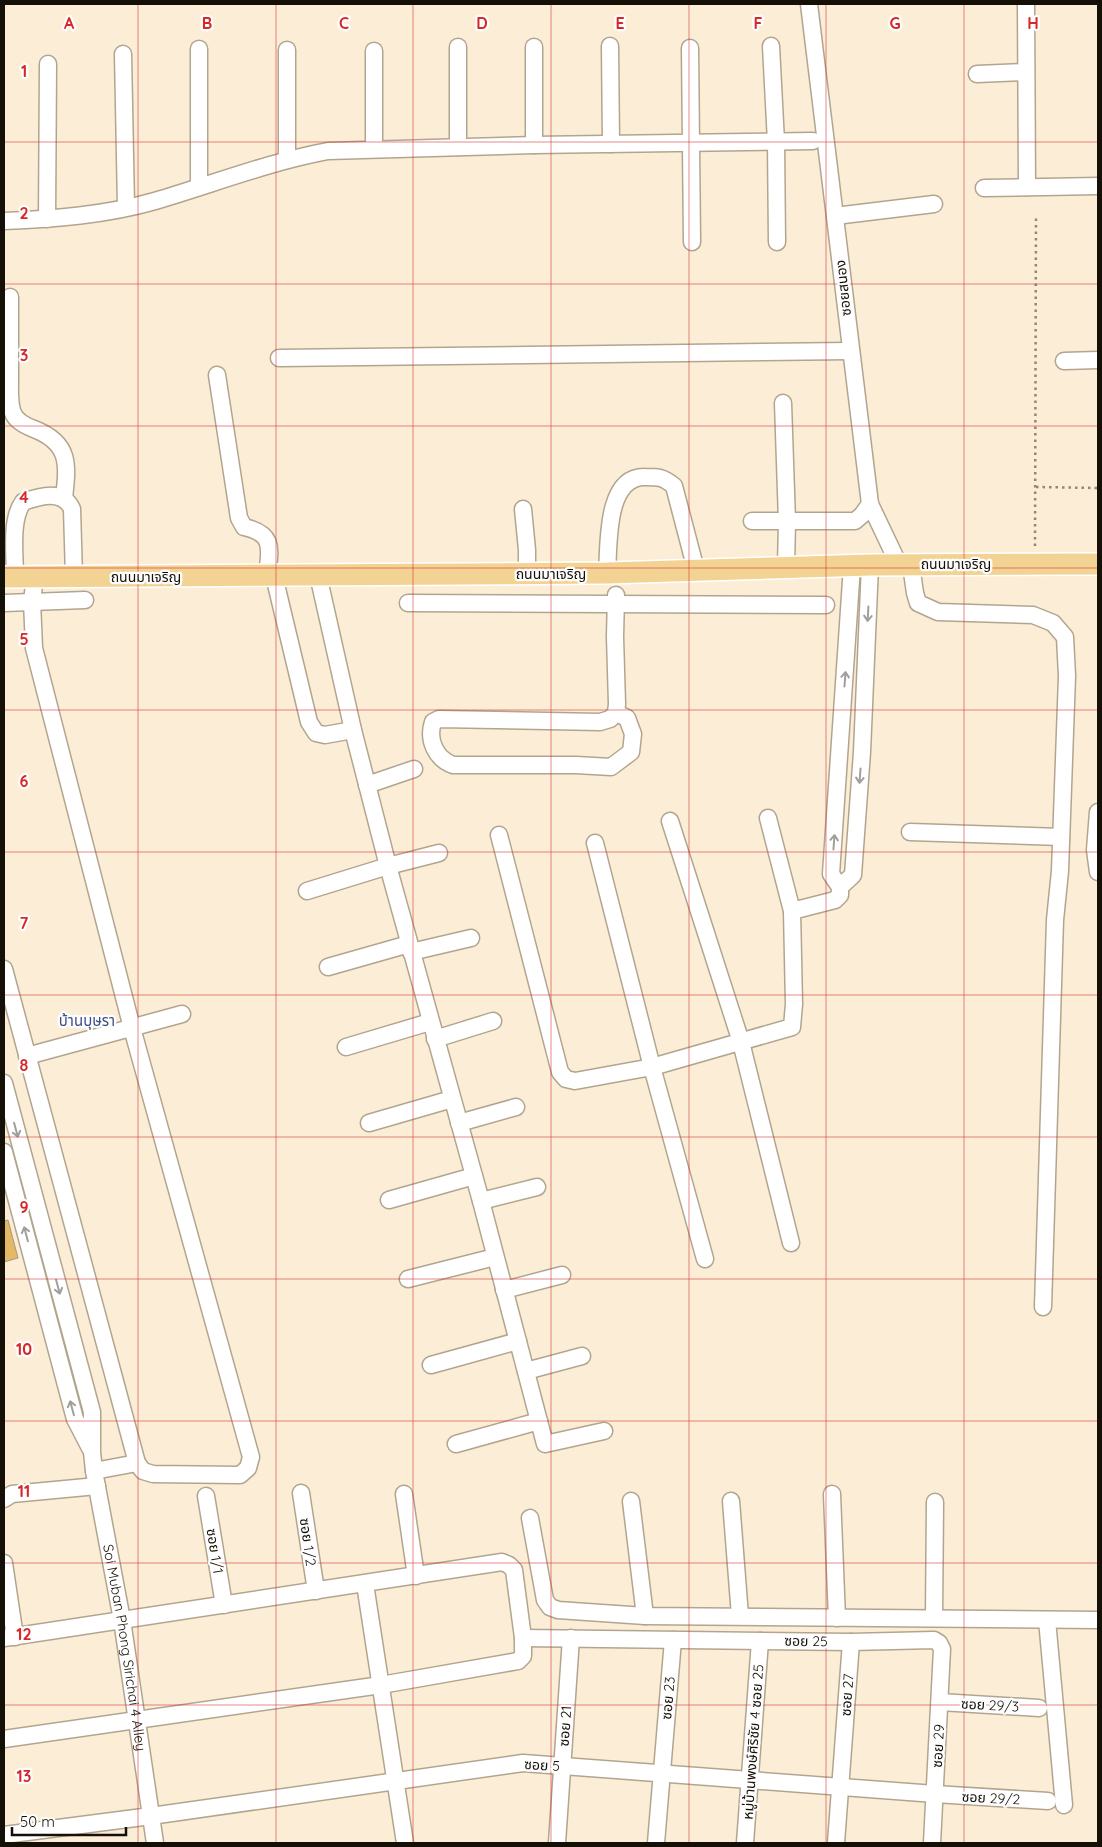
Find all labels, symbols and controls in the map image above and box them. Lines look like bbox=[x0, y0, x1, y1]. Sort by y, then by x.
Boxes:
text: A bbox=[64, 13, 75, 33]
text: B bbox=[202, 13, 212, 33]
text: C bbox=[339, 13, 349, 33]
text: D bbox=[476, 13, 488, 33]
text: E bbox=[615, 13, 625, 33]
text: F bbox=[754, 13, 763, 33]
text: G bbox=[889, 13, 901, 33]
text: H bbox=[1027, 13, 1039, 33]
text: 1 bbox=[21, 61, 27, 81]
text: 2 bbox=[19, 203, 29, 223]
street label: ซอยสนอง bbox=[831, 259, 855, 317]
text: 3 bbox=[20, 345, 28, 365]
text: 4 bbox=[19, 487, 29, 507]
street label: ถนนมาเจริญ bbox=[921, 555, 991, 573]
street label: ถนนมาเจริญ bbox=[516, 565, 586, 583]
street label: ถนนมาเจริญ bbox=[111, 568, 181, 586]
one-way arrow bbox=[863, 606, 873, 622]
text: 5 bbox=[19, 629, 29, 649]
one-way arrow bbox=[841, 672, 850, 688]
one-way arrow bbox=[855, 768, 865, 784]
text: 6 bbox=[20, 771, 29, 791]
one-way arrow bbox=[829, 834, 838, 850]
text: 7 bbox=[20, 913, 29, 933]
district label: บ้านบุษรา bbox=[59, 1011, 115, 1030]
text: 8 bbox=[20, 1055, 29, 1075]
one-way arrow bbox=[12, 1122, 22, 1138]
text: 9 bbox=[19, 1197, 29, 1217]
one-way arrow bbox=[20, 1227, 30, 1243]
one-way arrow bbox=[54, 1279, 64, 1295]
text: 10 bbox=[16, 1339, 32, 1359]
one-way arrow bbox=[67, 1400, 76, 1416]
text: 11 bbox=[18, 1481, 30, 1501]
street label: ซอย 1/2 bbox=[296, 1517, 320, 1567]
street label: ซอย 1/1 bbox=[203, 1527, 227, 1575]
street label: Soi Muban Phong Sirichai 4 Alley bbox=[99, 1543, 150, 1752]
text: 12 bbox=[16, 1624, 32, 1644]
street label: ซอย 25 bbox=[784, 1632, 828, 1650]
street label: หมู่บ้านพงษ์ศิริชัย 4 ซอย 25 bbox=[739, 1664, 767, 1820]
street label: ซอย 27 bbox=[837, 1673, 857, 1717]
street label: ซอย 23 bbox=[657, 1676, 679, 1720]
street label: ซอย 29/3 bbox=[960, 1694, 1020, 1716]
street label: ซอย 21 bbox=[555, 1705, 575, 1747]
street label: ซอย 29 bbox=[928, 1724, 948, 1768]
street label: ซอย 5 bbox=[524, 1755, 560, 1775]
text: 13 bbox=[17, 1766, 31, 1786]
street label: ซอย 29/2 bbox=[961, 1787, 1021, 1809]
scale bar bbox=[12, 1804, 126, 1836]
text: 50 m bbox=[20, 1812, 55, 1831]

